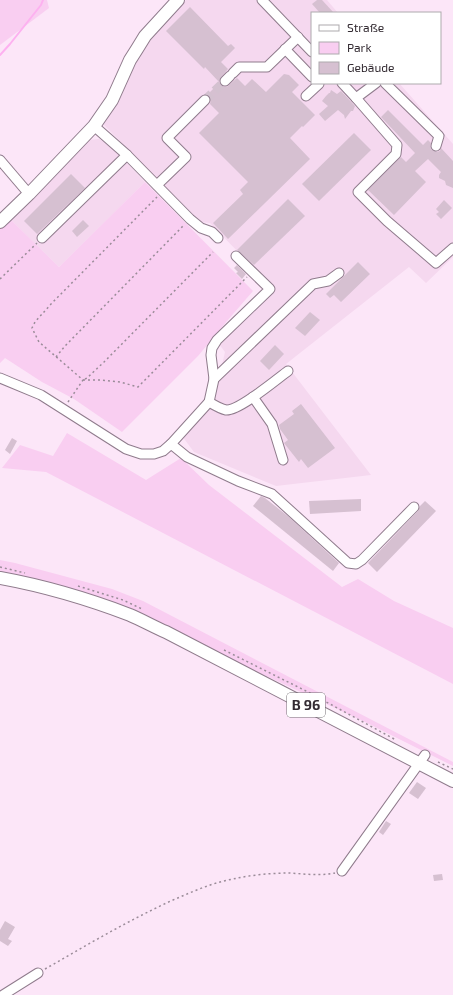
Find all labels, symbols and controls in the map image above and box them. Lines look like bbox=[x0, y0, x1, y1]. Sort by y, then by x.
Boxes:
legend bbox=[311, 12, 441, 84]
text: Straße bbox=[347, 20, 384, 34]
text: Park bbox=[347, 40, 372, 54]
text: Gebäude bbox=[347, 60, 395, 74]
road number: B 96 bbox=[287, 693, 325, 717]

